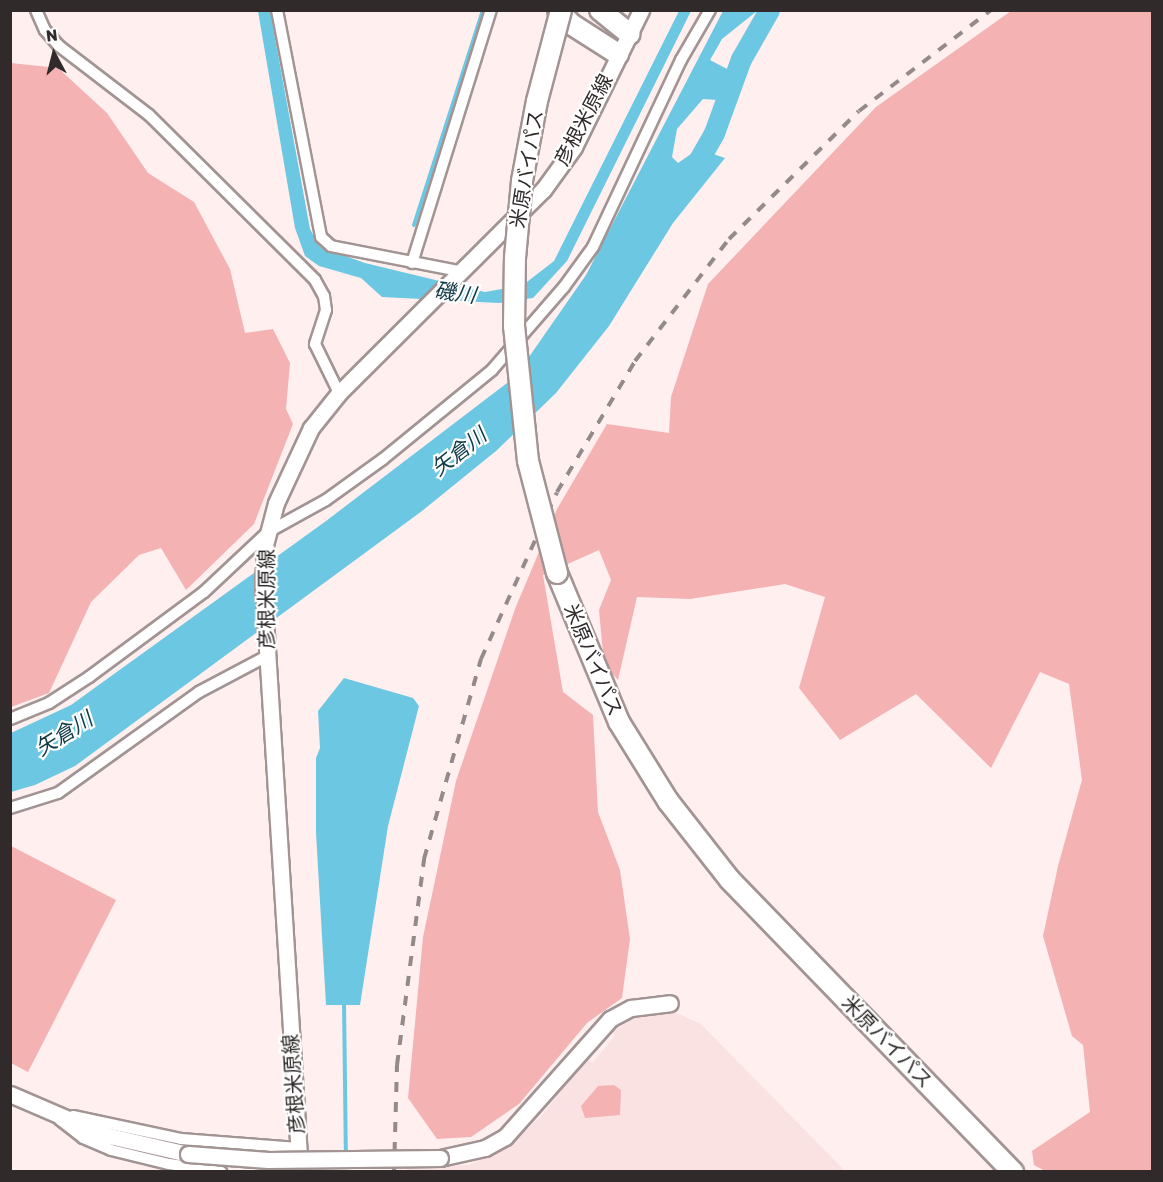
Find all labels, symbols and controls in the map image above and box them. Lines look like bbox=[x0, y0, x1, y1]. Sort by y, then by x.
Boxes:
north arrow bbox=[24, 24, 84, 84]
text: N bbox=[45, 26, 59, 46]
street label: 彦根米原線 bbox=[550, 70, 618, 170]
street label: 米原バイパス bbox=[506, 108, 548, 230]
water label: 磯川 bbox=[432, 278, 478, 308]
water label: 矢倉川 bbox=[426, 423, 492, 481]
street label: 彦根米原線 bbox=[255, 549, 279, 649]
street label: 米原バイパス bbox=[559, 600, 627, 720]
water label: 矢倉川 bbox=[31, 707, 97, 761]
street label: 米原バイパス bbox=[837, 991, 937, 1093]
street label: 彦根米原線 bbox=[279, 1033, 309, 1135]

